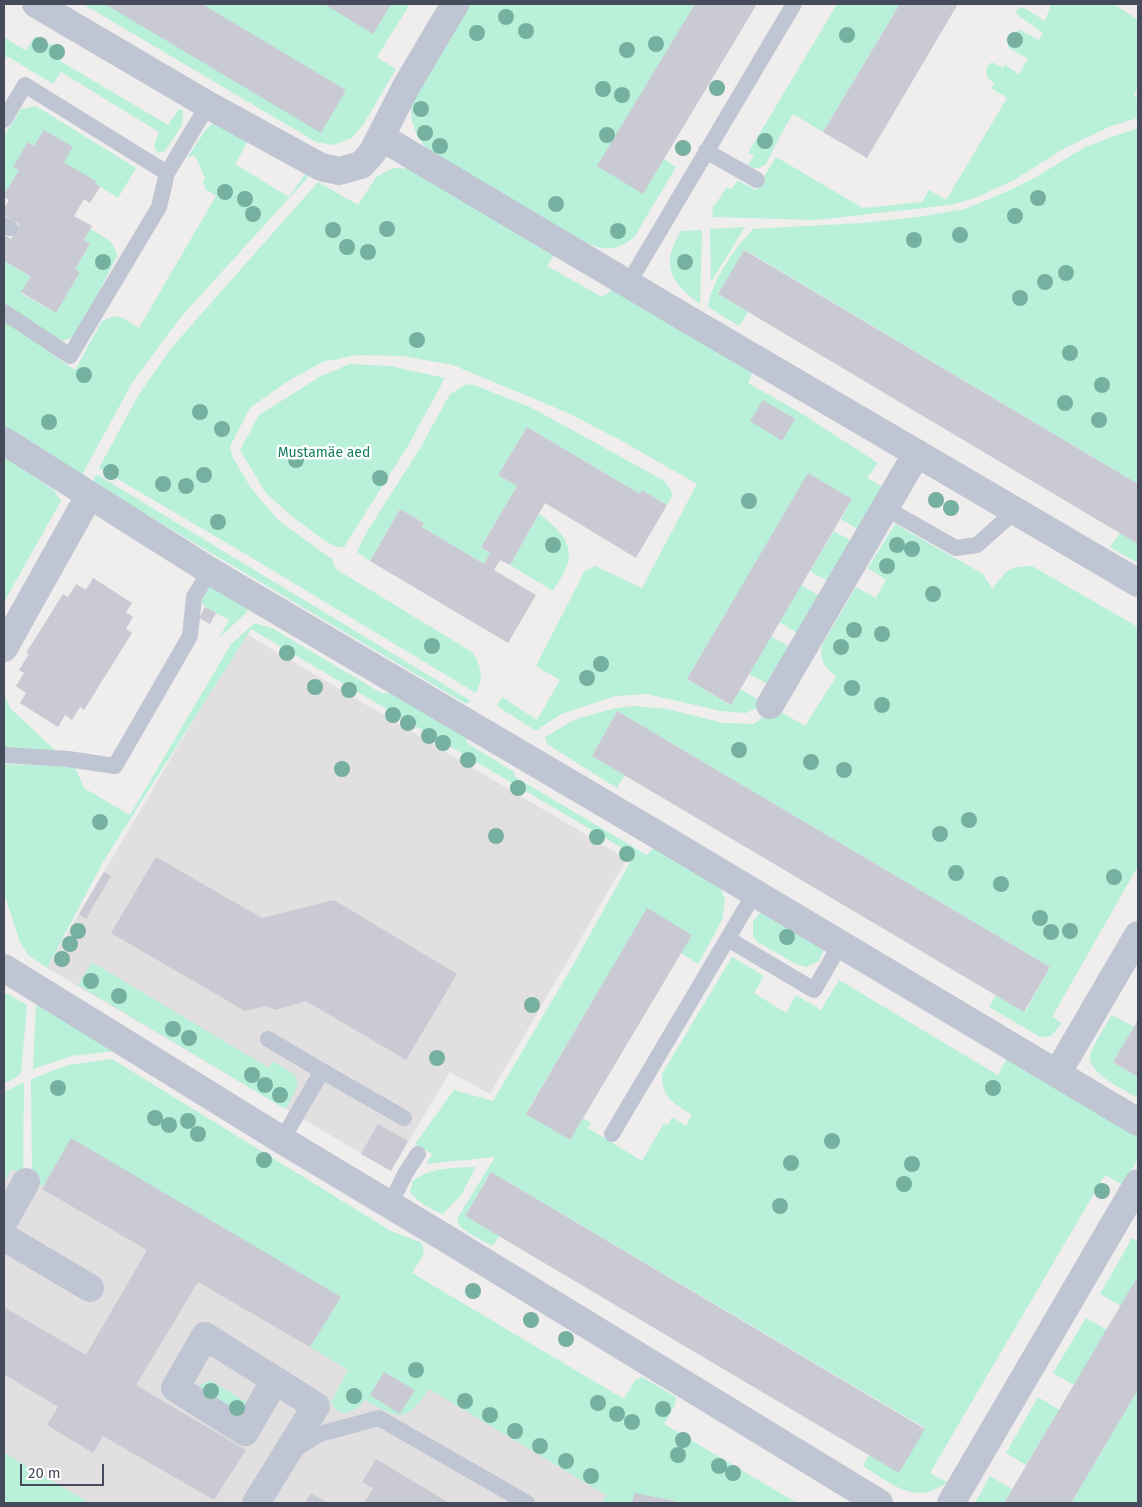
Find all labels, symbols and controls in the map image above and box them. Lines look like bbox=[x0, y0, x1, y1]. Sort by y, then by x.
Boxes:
park label: Mustamäe aed bbox=[278, 445, 370, 461]
scale bar bbox=[22, 1454, 106, 1486]
text: 20 m bbox=[28, 1464, 61, 1482]

